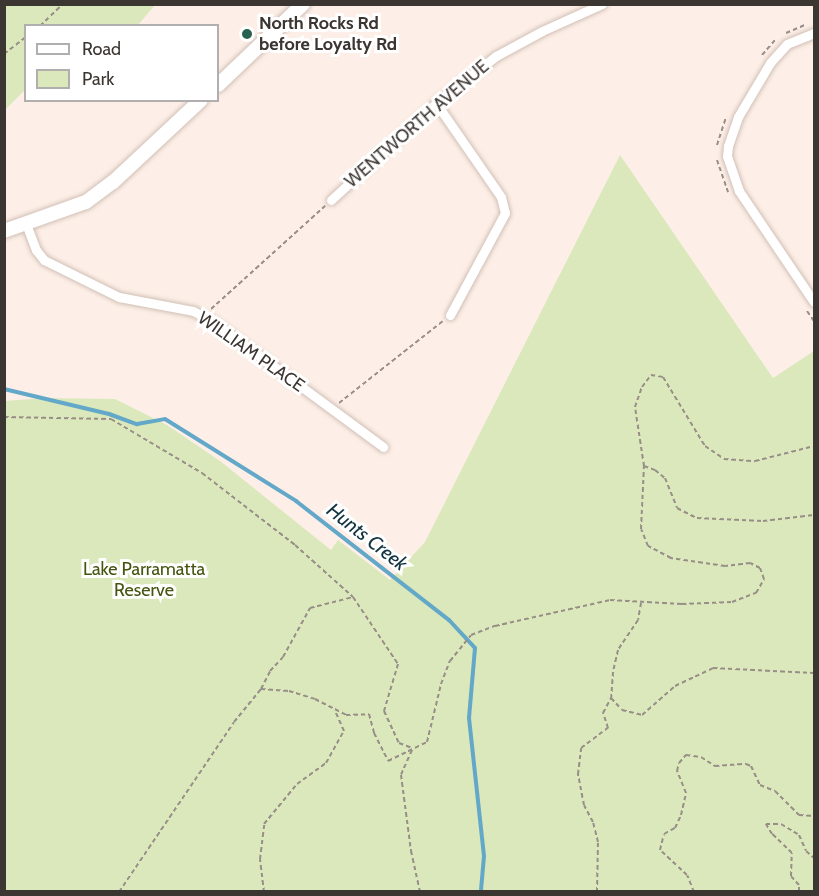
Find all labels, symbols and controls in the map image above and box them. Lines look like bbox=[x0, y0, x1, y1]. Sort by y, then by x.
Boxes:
place label: North Rocks Rd before Loyalty Rd bbox=[259, 13, 397, 56]
legend bbox=[24, 24, 219, 102]
marker: North Rocks Rd before Loyalty Rd bbox=[240, 27, 254, 41]
text: Road bbox=[82, 38, 121, 60]
street label: WENTWORTH AVENUE bbox=[341, 56, 493, 192]
text: Park bbox=[82, 68, 114, 90]
street label: WILLIAM PLACE bbox=[194, 307, 308, 397]
water label: Hunts Creek bbox=[322, 498, 412, 576]
park label: Lake Parramatta Reserve bbox=[83, 559, 205, 602]

